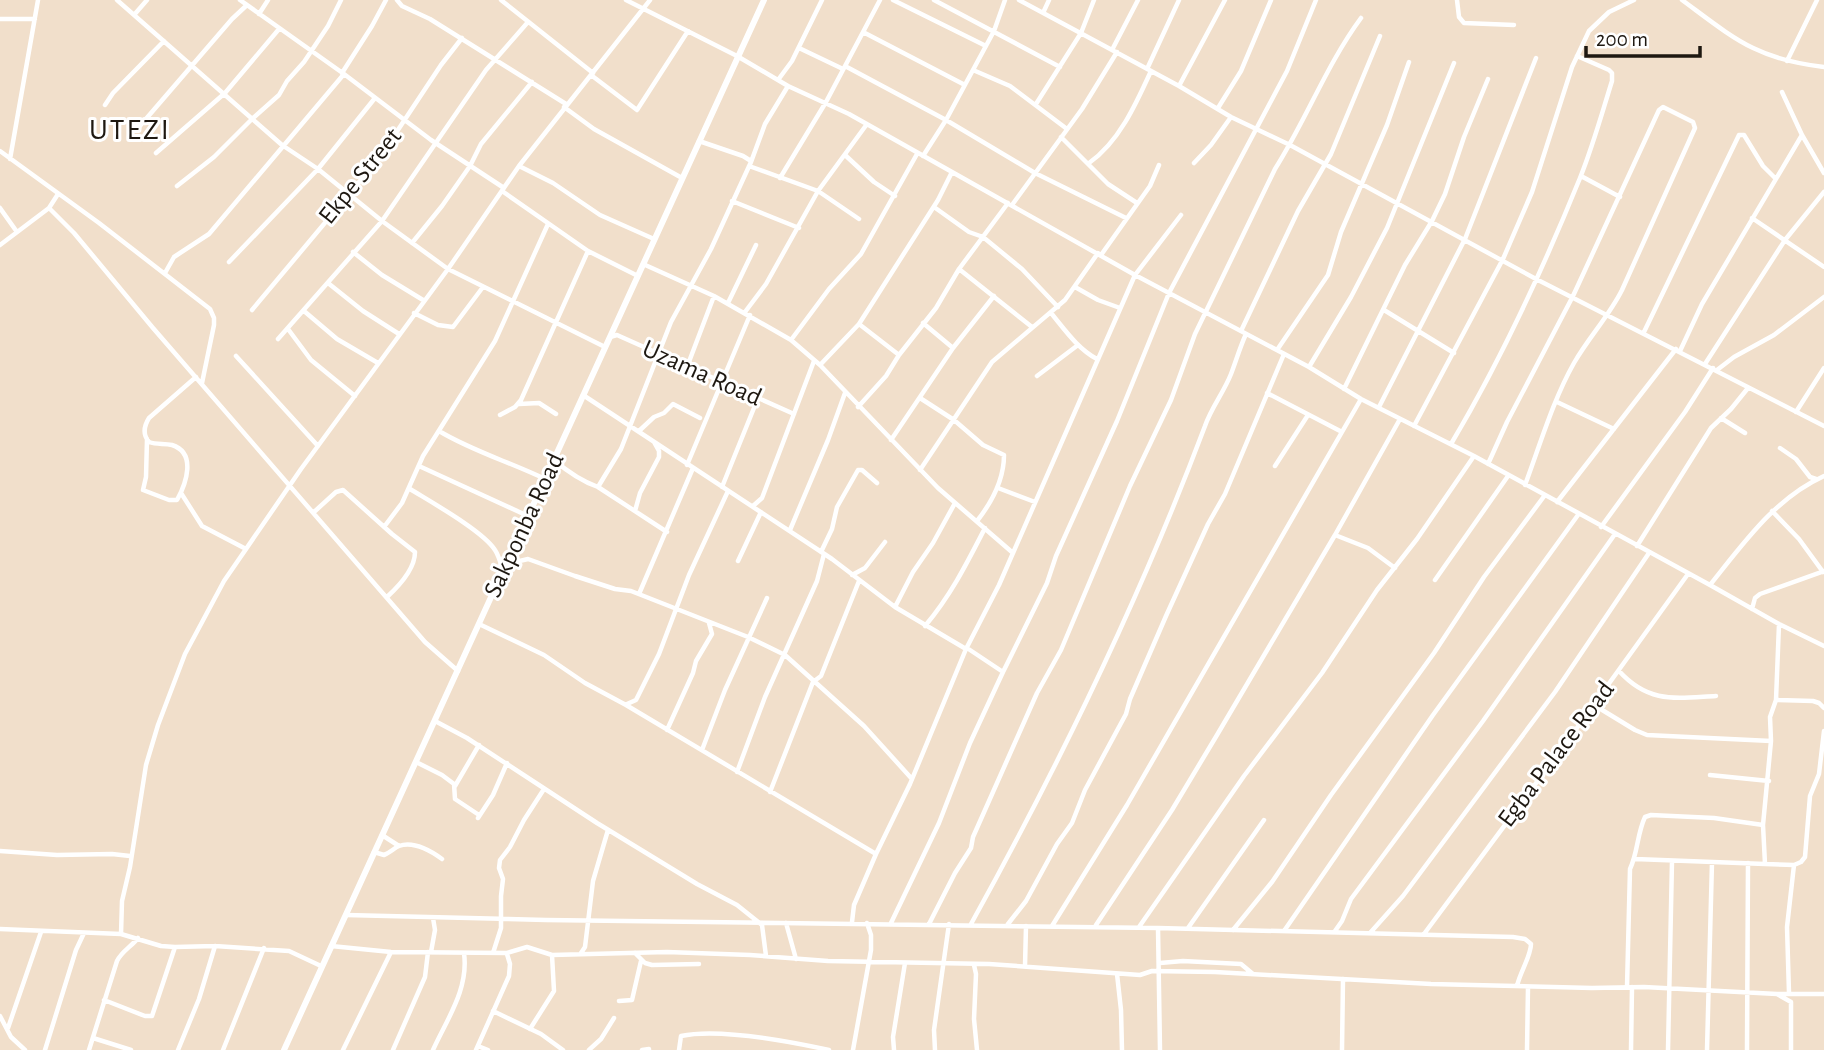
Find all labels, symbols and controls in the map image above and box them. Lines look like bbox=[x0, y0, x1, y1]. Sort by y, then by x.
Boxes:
scale bar bbox=[1586, 14, 1700, 58]
text: 200 m bbox=[1596, 29, 1648, 50]
district label: UTEZI bbox=[89, 115, 171, 145]
street label: Ekpe Street bbox=[314, 123, 406, 229]
street label: Uzama Road bbox=[638, 335, 766, 411]
street label: Sakponba Road bbox=[479, 449, 569, 601]
street label: Egba Palace Road bbox=[1493, 676, 1619, 832]

